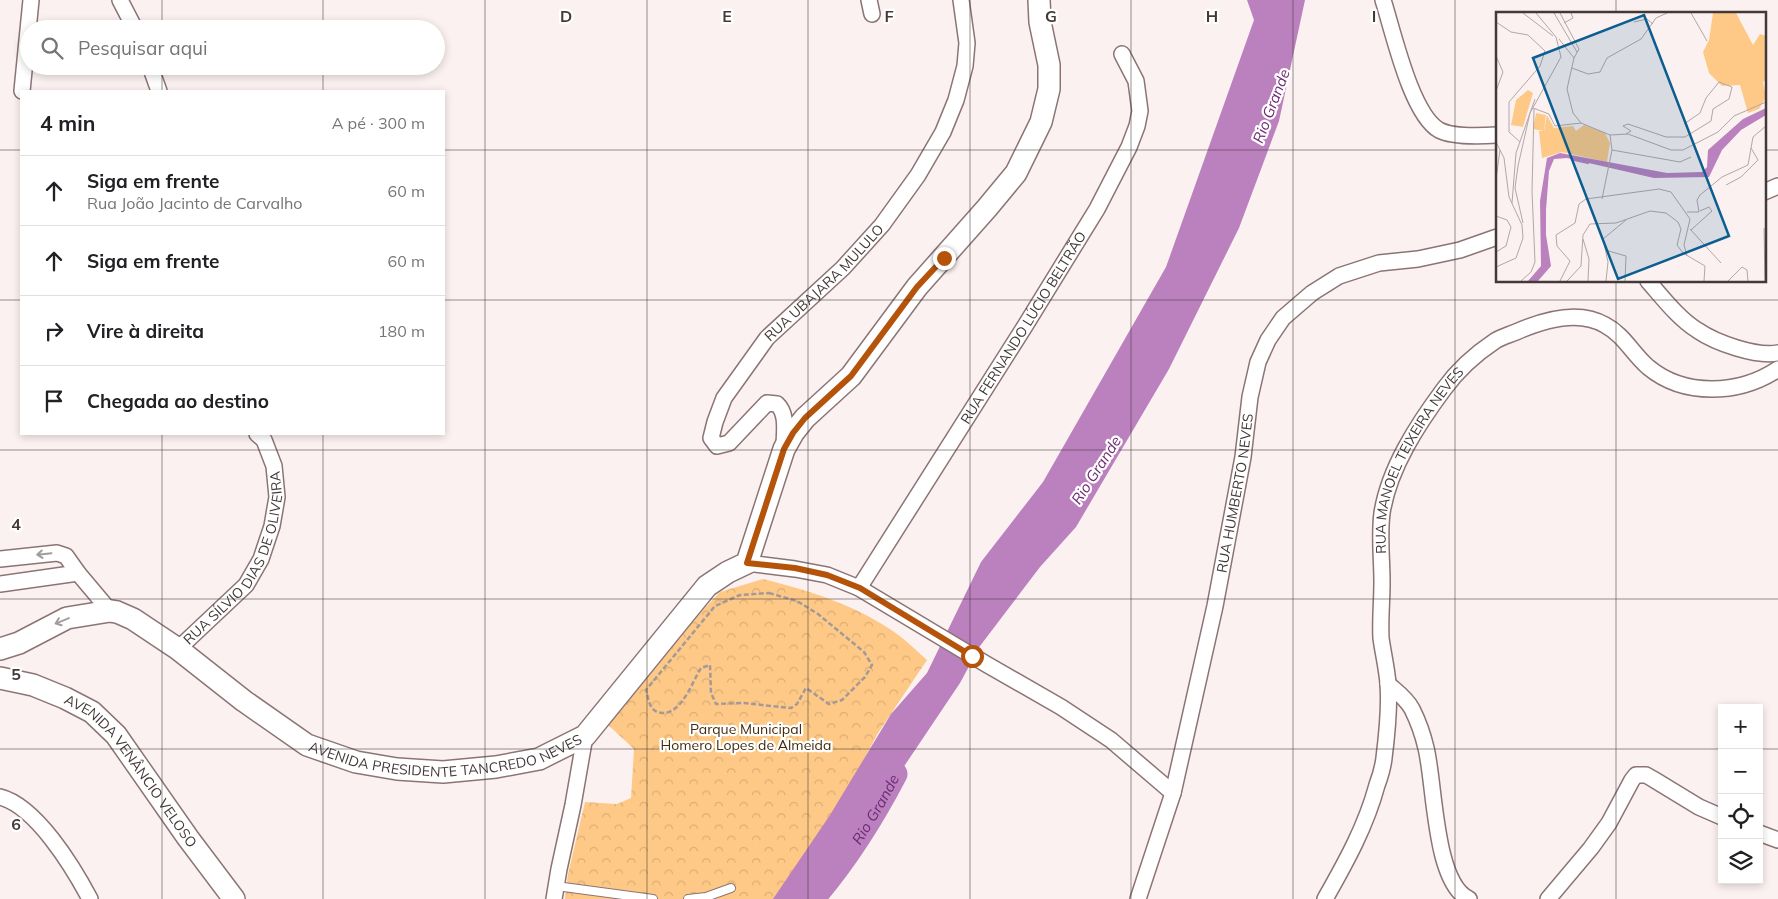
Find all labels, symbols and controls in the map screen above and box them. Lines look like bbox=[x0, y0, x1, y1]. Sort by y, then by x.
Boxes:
text: D bbox=[560, 6, 572, 26]
text: E bbox=[722, 6, 732, 26]
text: F bbox=[884, 6, 894, 26]
text: G bbox=[1045, 6, 1057, 26]
text: H bbox=[1206, 6, 1218, 26]
text: I bbox=[1372, 6, 1376, 26]
inset map bbox=[1496, 12, 1766, 282]
search box bbox=[20, 20, 445, 75]
icon: search bbox=[38, 34, 66, 62]
text: Pesquisar aqui bbox=[78, 36, 208, 60]
water label: Rio Grande bbox=[1248, 66, 1294, 146]
text: 4 min bbox=[40, 110, 95, 136]
text: A pé · 300 m bbox=[332, 113, 425, 133]
text: Siga em frente bbox=[87, 169, 219, 193]
icon: ahead bbox=[40, 177, 68, 205]
text: 60 m bbox=[388, 181, 425, 201]
text: Rua João Jacinto de Carvalho bbox=[87, 193, 303, 213]
street label: RUA UBAJARA MULULO bbox=[760, 220, 887, 345]
street label: RUA FERNANDO LÚCIO BELTRÃO bbox=[956, 228, 1090, 427]
icon: ahead bbox=[40, 247, 68, 275]
route end bbox=[933, 247, 956, 270]
text: Siga em frente bbox=[87, 249, 219, 273]
text: 60 m bbox=[388, 251, 425, 271]
icon: right bbox=[40, 317, 68, 345]
text: Vire à direita bbox=[87, 319, 204, 343]
text: 180 m bbox=[378, 321, 425, 341]
street label: RUA MANOEL TEIXEIRA NEVES bbox=[1372, 363, 1468, 554]
icon: arrive bbox=[40, 387, 68, 415]
text: Chegada ao destino bbox=[87, 389, 269, 413]
street label: RUA HUMBERTO NEVES bbox=[1212, 412, 1257, 574]
water label: Rio Grande bbox=[1067, 432, 1125, 508]
street label: RUA SÍLVIO DIAS DE OLIVEIRA bbox=[179, 470, 286, 648]
text: 4 bbox=[11, 514, 21, 534]
one-way arrow bbox=[36, 550, 52, 559]
one-way arrow bbox=[55, 617, 70, 626]
route start bbox=[961, 645, 984, 668]
text: 5 bbox=[11, 664, 21, 684]
street label: AVENIDA VENÂNCIO VELOSO bbox=[61, 690, 201, 851]
map controls bbox=[1718, 704, 1763, 884]
button: + bbox=[1718, 704, 1763, 749]
park label: Parque Municipal Homero Lopes de Almeida bbox=[661, 720, 831, 754]
street label: AVENIDA PRESIDENTE TANCREDO NEVES bbox=[305, 725, 585, 751]
text: AVENIDA PRESIDENTE TANCREDO NEVES bbox=[307, 730, 585, 781]
button: − bbox=[1718, 749, 1763, 794]
water label: Rio Grande bbox=[847, 771, 903, 848]
button: locate bbox=[1718, 794, 1763, 839]
text: 6 bbox=[11, 814, 21, 834]
button: layers bbox=[1718, 839, 1763, 884]

